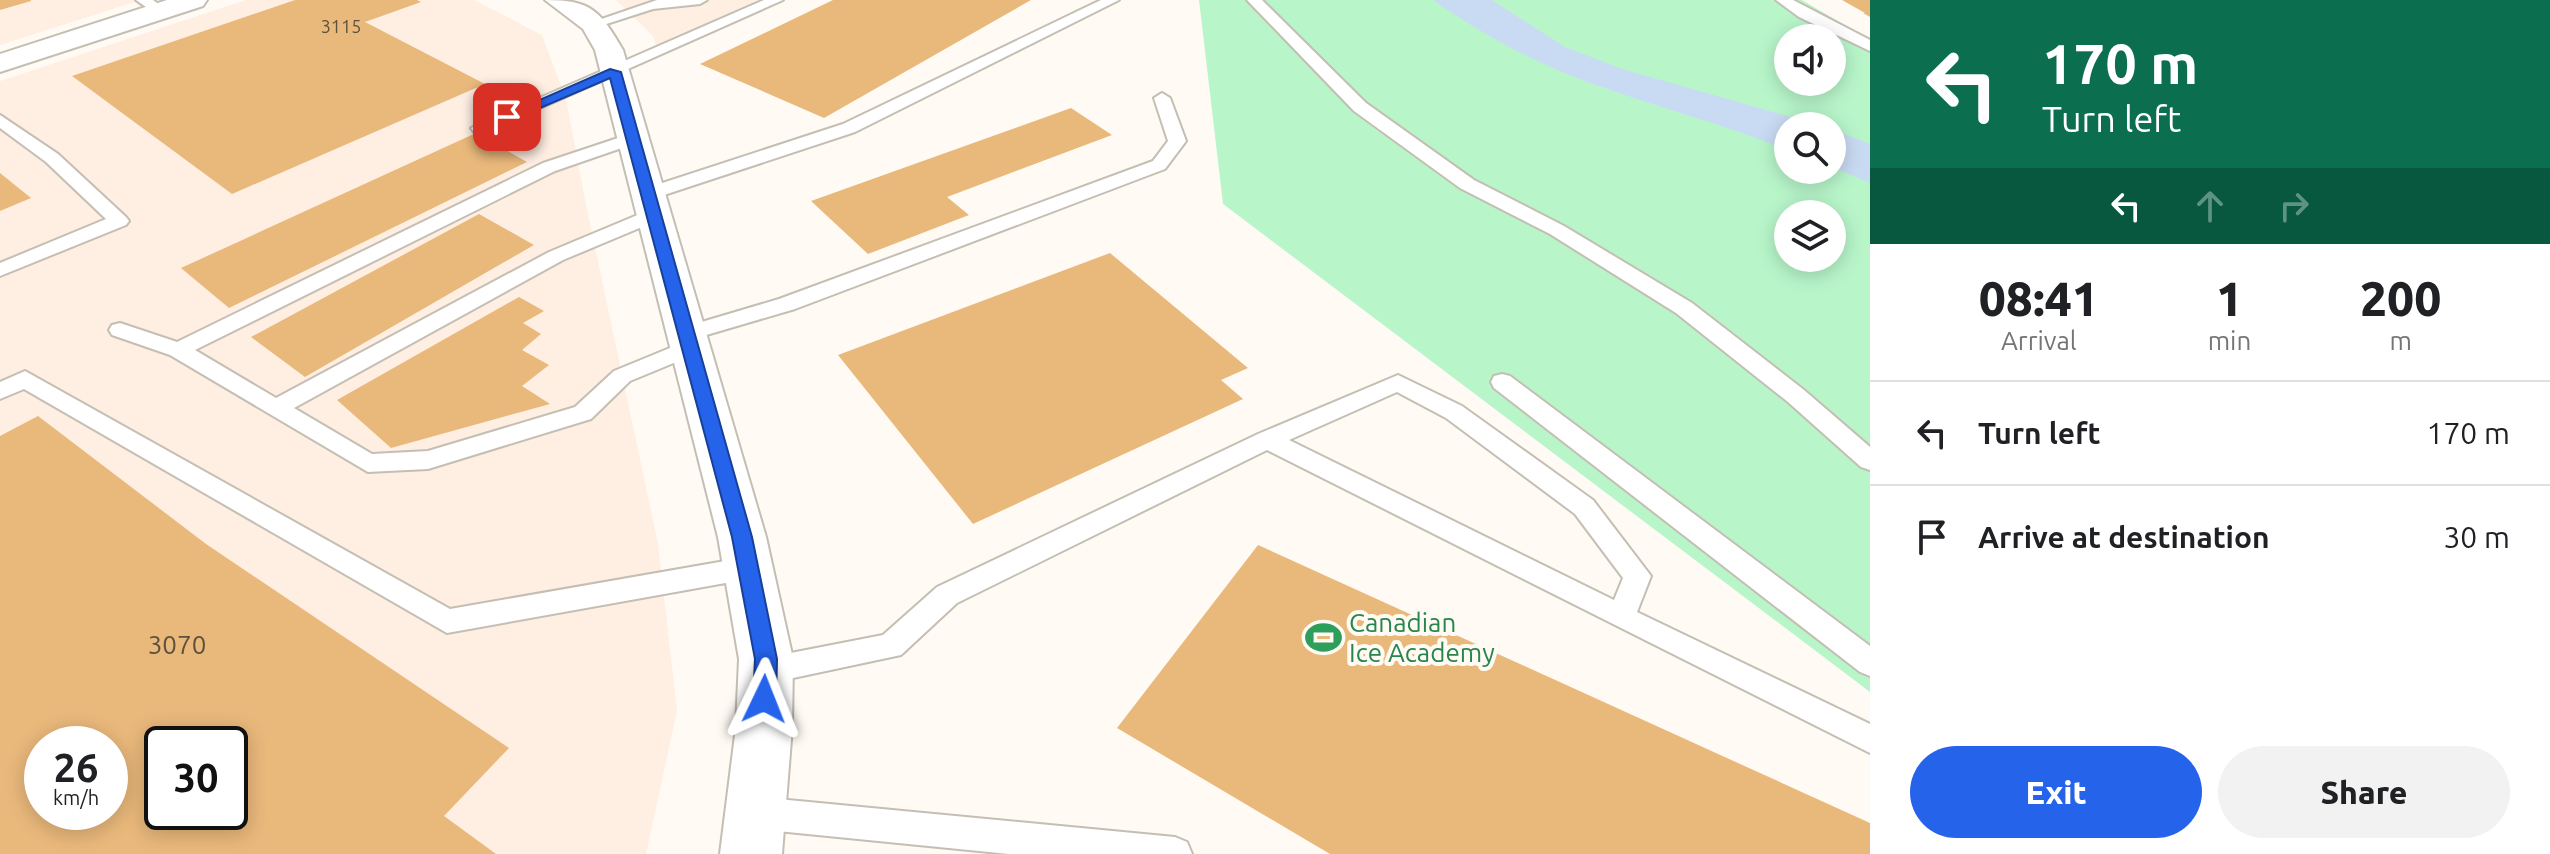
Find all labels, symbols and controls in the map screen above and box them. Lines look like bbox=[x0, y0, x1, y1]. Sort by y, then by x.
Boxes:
house number: 3115 bbox=[321, 16, 361, 36]
map controls bbox=[1774, 24, 1846, 272]
button: sound bbox=[1774, 24, 1846, 96]
icon: left bbox=[1910, 32, 2014, 136]
text: 170 m bbox=[2042, 32, 2198, 95]
pin bbox=[473, 83, 541, 151]
icon: arrive bbox=[485, 95, 529, 139]
text: Turn left bbox=[2042, 98, 2181, 139]
button: search bbox=[1774, 112, 1846, 184]
icon: left bbox=[2104, 184, 2148, 228]
icon: ahead bbox=[2188, 184, 2232, 228]
icon: right bbox=[2272, 184, 2316, 228]
button: layers bbox=[1774, 200, 1846, 272]
text: 08:41 bbox=[1979, 271, 2099, 325]
text: 1 bbox=[2216, 271, 2243, 325]
text: 200 bbox=[2360, 271, 2441, 325]
text: Arrival bbox=[2001, 326, 2077, 355]
text: min bbox=[2208, 326, 2251, 355]
text: m bbox=[2389, 326, 2412, 355]
icon: left bbox=[1910, 411, 1954, 455]
text: Turn left bbox=[1978, 416, 2100, 450]
text: 170 m bbox=[2426, 416, 2510, 450]
icon: arrive bbox=[1910, 515, 1954, 559]
text: Arrive at destination bbox=[1978, 520, 2270, 554]
text: 30 m bbox=[2443, 520, 2510, 554]
place label: Canadian Ice Academy bbox=[1349, 608, 1495, 667]
sports icon: Canadian Ice Academy bbox=[1304, 618, 1342, 656]
house number: 3070 bbox=[148, 630, 206, 659]
position arrow bbox=[722, 657, 806, 741]
speed limit sign: 30 bbox=[144, 726, 248, 830]
text: 26 bbox=[53, 745, 99, 790]
button: Exit bbox=[1910, 746, 2202, 838]
button: Share bbox=[2218, 746, 2510, 838]
text: km/h bbox=[53, 786, 99, 809]

